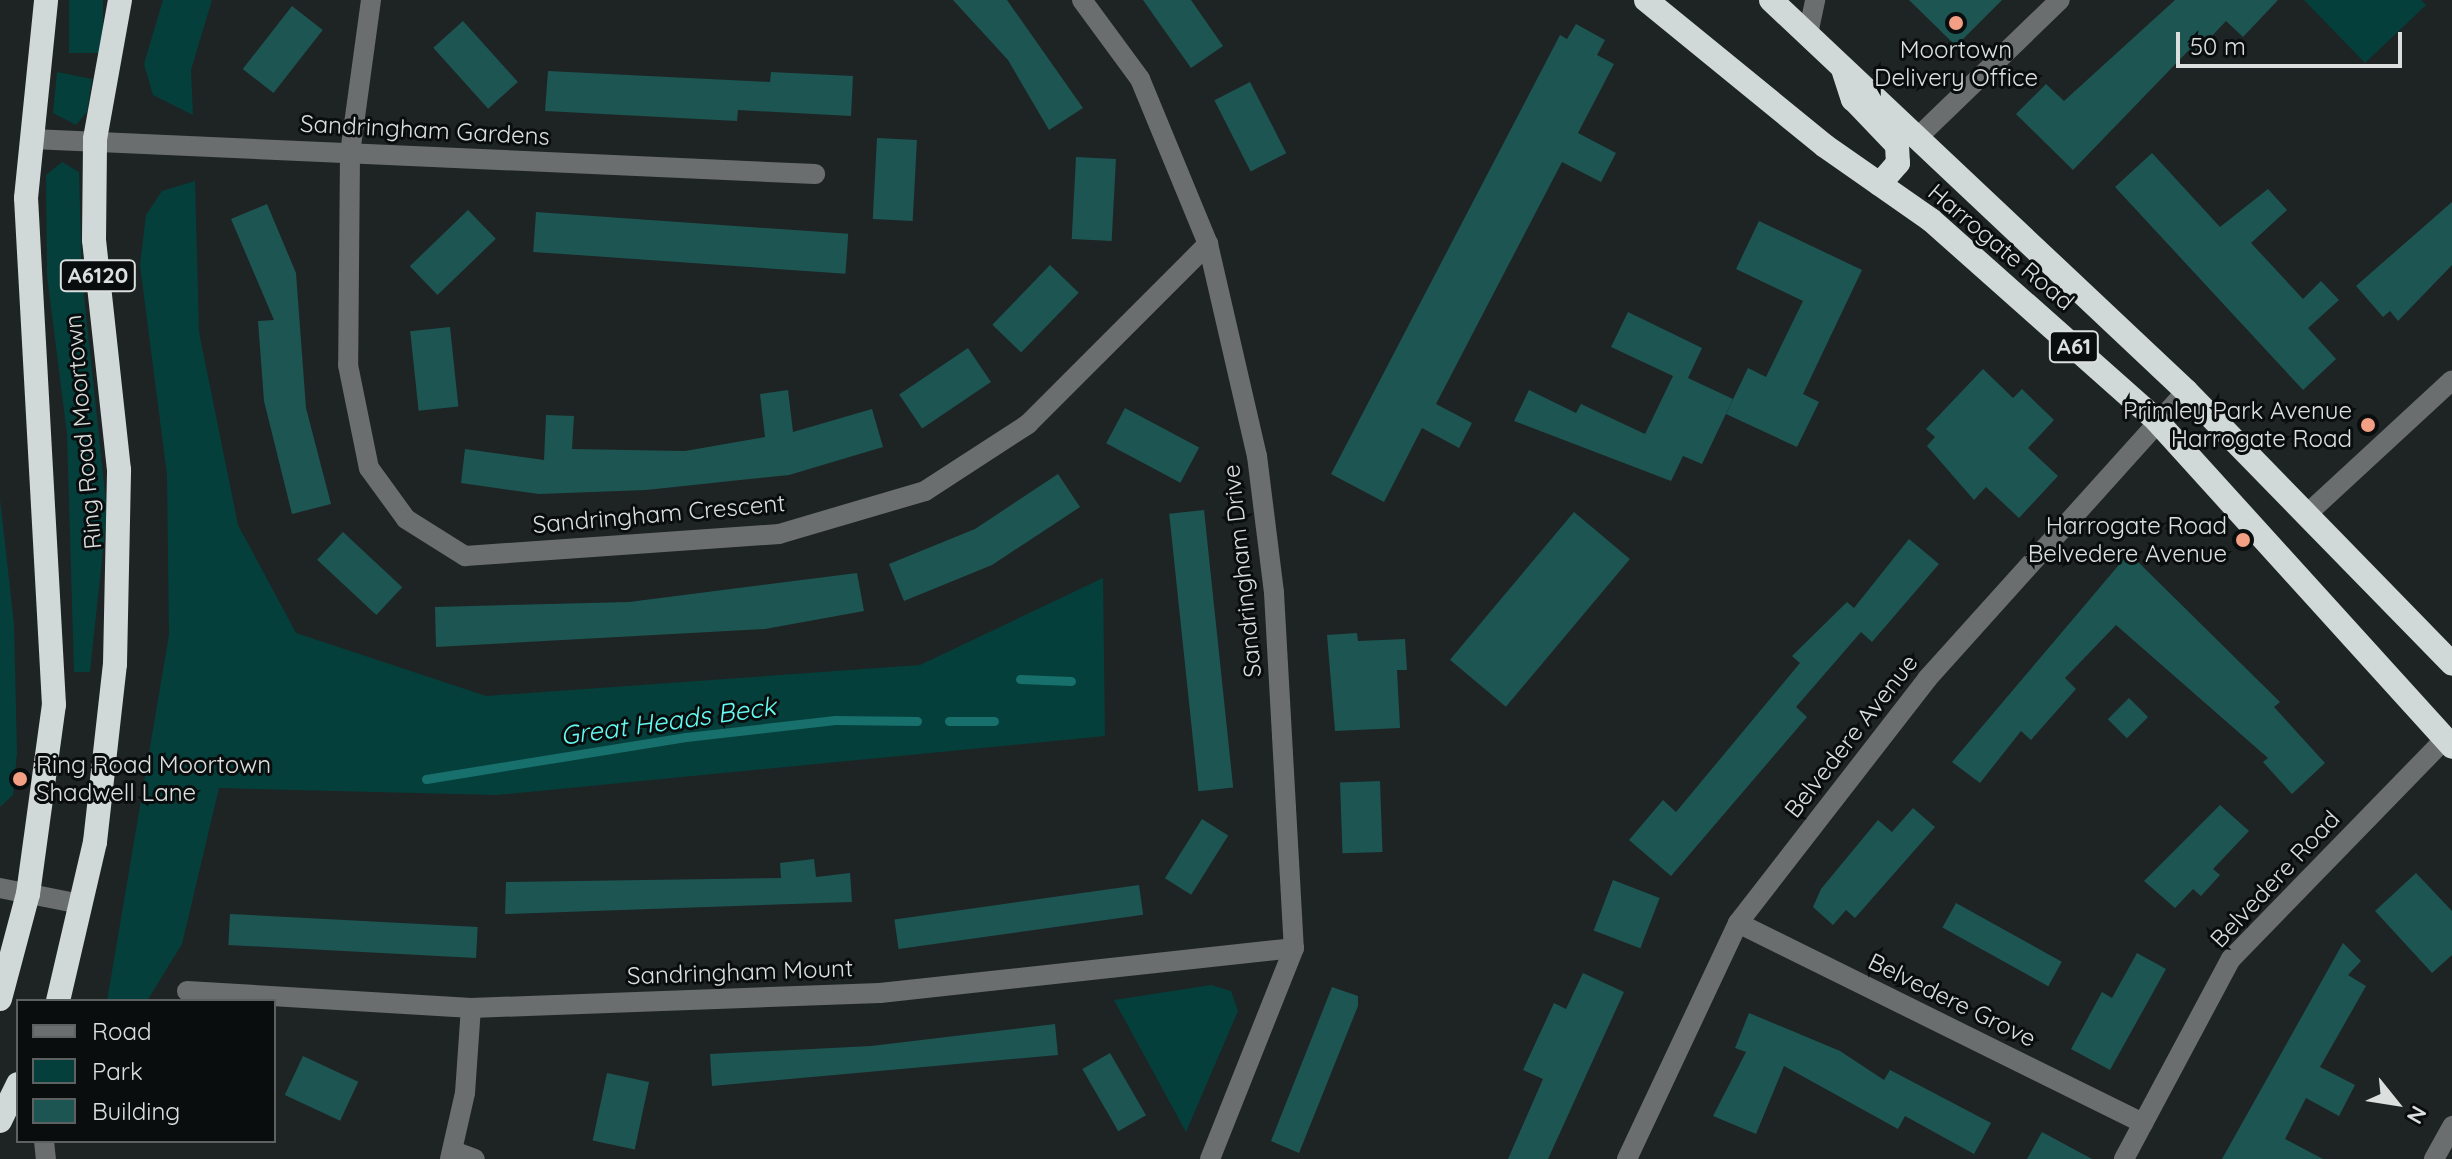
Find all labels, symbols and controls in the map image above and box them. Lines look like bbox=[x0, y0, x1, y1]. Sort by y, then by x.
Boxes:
marker: Moortown Delivery Office bbox=[1947, 14, 1965, 32]
scale bar bbox=[2180, 16, 2406, 66]
text: 50 m bbox=[2190, 31, 2246, 61]
place label: Moortown Delivery Office bbox=[1874, 36, 2038, 92]
street label: Sandringham Gardens bbox=[300, 109, 550, 151]
street label: Harrogate Road bbox=[1922, 178, 2080, 316]
road number: A6120 bbox=[58, 258, 138, 294]
street label: Ring Road Moortown bbox=[58, 314, 108, 550]
road number: A61 bbox=[2048, 329, 2100, 365]
place label: Primley Park Avenue Harrogate Road bbox=[2123, 397, 2352, 453]
marker: Primley Park Avenue Harrogate Road bbox=[2359, 416, 2377, 434]
street label: Sandringham Drive bbox=[1216, 463, 1268, 679]
street label: Sandringham Crescent bbox=[531, 489, 787, 539]
place label: Harrogate Road Belvedere Avenue bbox=[2028, 512, 2227, 568]
marker: Harrogate Road Belvedere Avenue bbox=[2234, 531, 2252, 549]
street label: Belvedere Avenue bbox=[1778, 649, 1924, 823]
water label: Great Heads Beck bbox=[558, 690, 778, 752]
place label: Ring Road Moortown Shadwell Lane bbox=[36, 751, 271, 807]
marker: Ring Road Moortown Shadwell Lane bbox=[11, 770, 29, 788]
street label: Belvedere Road bbox=[2204, 805, 2346, 953]
street label: Belvedere Grove bbox=[1863, 947, 2041, 1053]
street label: Sandringham Mount bbox=[626, 954, 854, 990]
legend bbox=[16, 999, 276, 1143]
text: Road bbox=[92, 1016, 152, 1046]
text: Park bbox=[92, 1056, 143, 1086]
north arrow bbox=[2356, 1063, 2436, 1143]
text: Building bbox=[92, 1096, 180, 1126]
text: N bbox=[2401, 1101, 2433, 1129]

